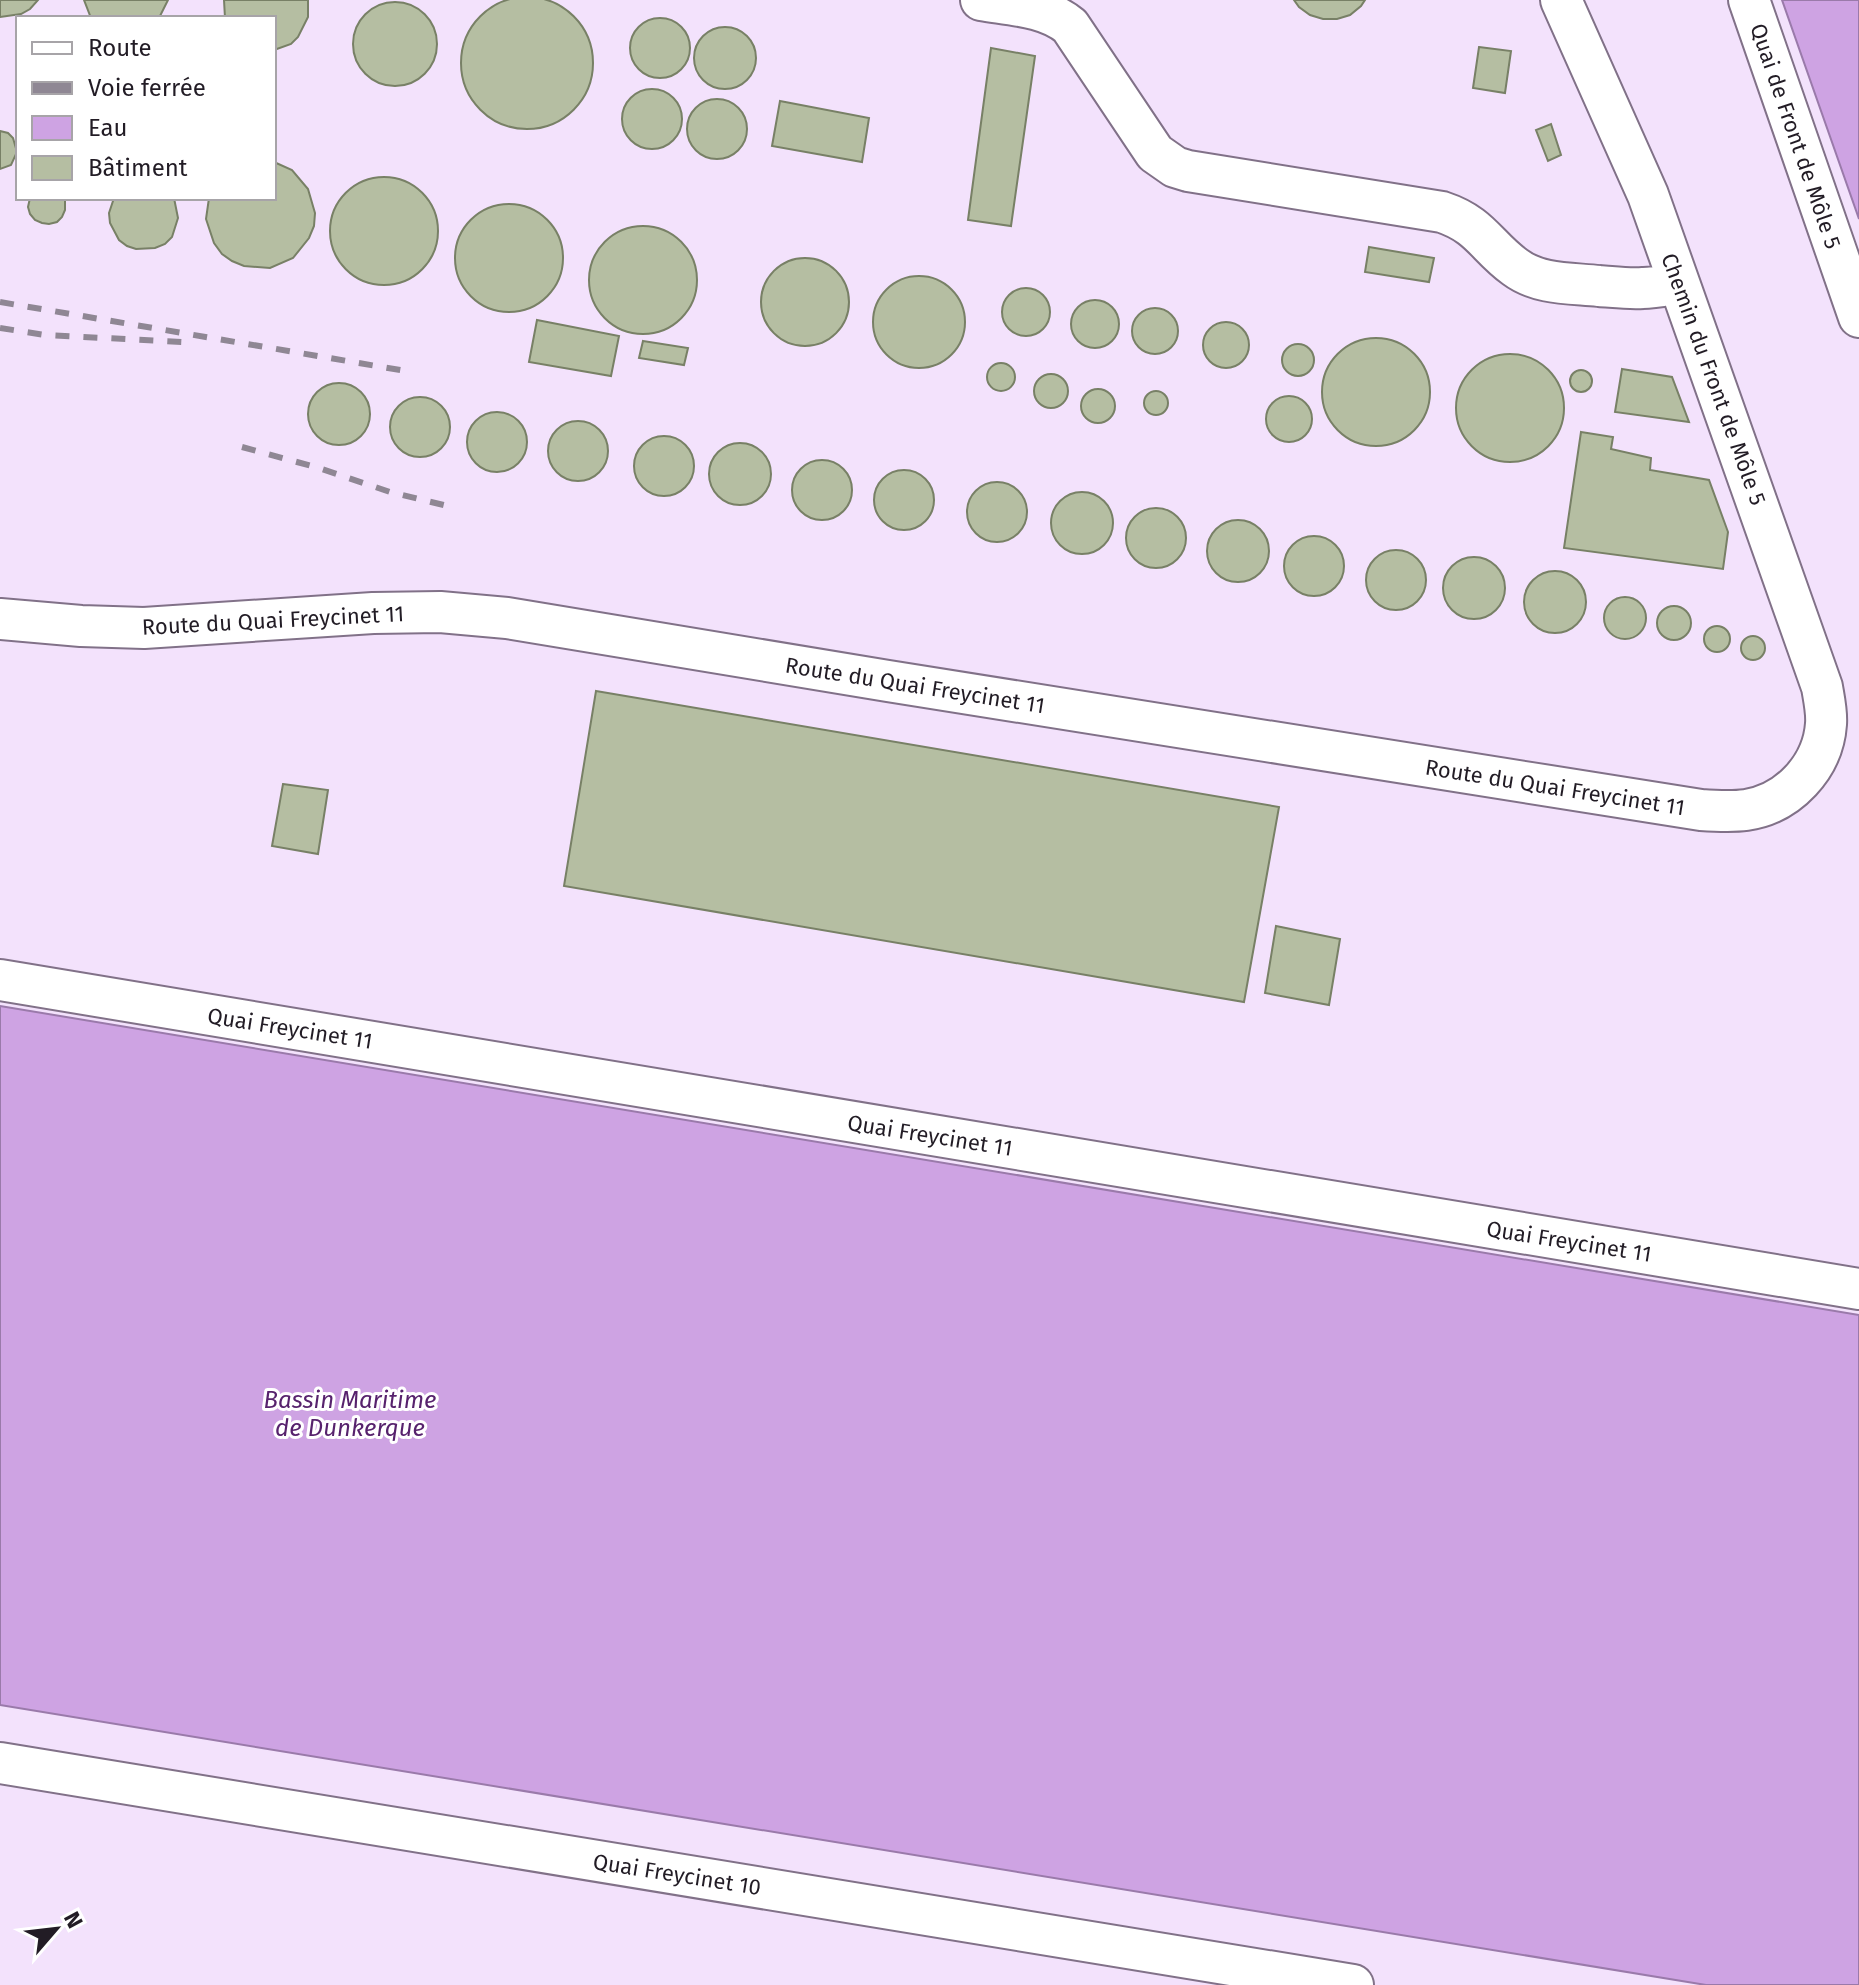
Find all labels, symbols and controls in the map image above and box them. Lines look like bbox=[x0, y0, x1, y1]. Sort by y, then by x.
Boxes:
legend bbox=[16, 16, 276, 200]
street label: Quai de Front de Môle 5 bbox=[1744, 20, 1847, 252]
text: Route bbox=[88, 34, 152, 62]
text: Voie ferrée bbox=[88, 74, 206, 102]
text: Eau bbox=[88, 114, 128, 142]
text: Bâtiment bbox=[88, 154, 188, 182]
street label: Chemin du Front de Môle 5 bbox=[1655, 250, 1772, 509]
street label: Route du Quai Freycinet 11 bbox=[141, 600, 405, 641]
street label: Route du Quai Freycinet 11 bbox=[783, 652, 1047, 719]
street label: Route du Quai Freycinet 11 bbox=[1423, 754, 1687, 821]
street label: Quai Freycinet 11 bbox=[206, 1002, 374, 1055]
street label: Quai Freycinet 11 bbox=[846, 1109, 1014, 1162]
street label: Quai Freycinet 11 bbox=[1485, 1215, 1653, 1268]
water label: Bassin Maritime de Dunkerque bbox=[264, 1386, 436, 1442]
street label: Quai Freycinet 10 bbox=[591, 1848, 763, 1901]
north arrow bbox=[16, 1889, 96, 1969]
text: N bbox=[58, 1907, 89, 1933]

